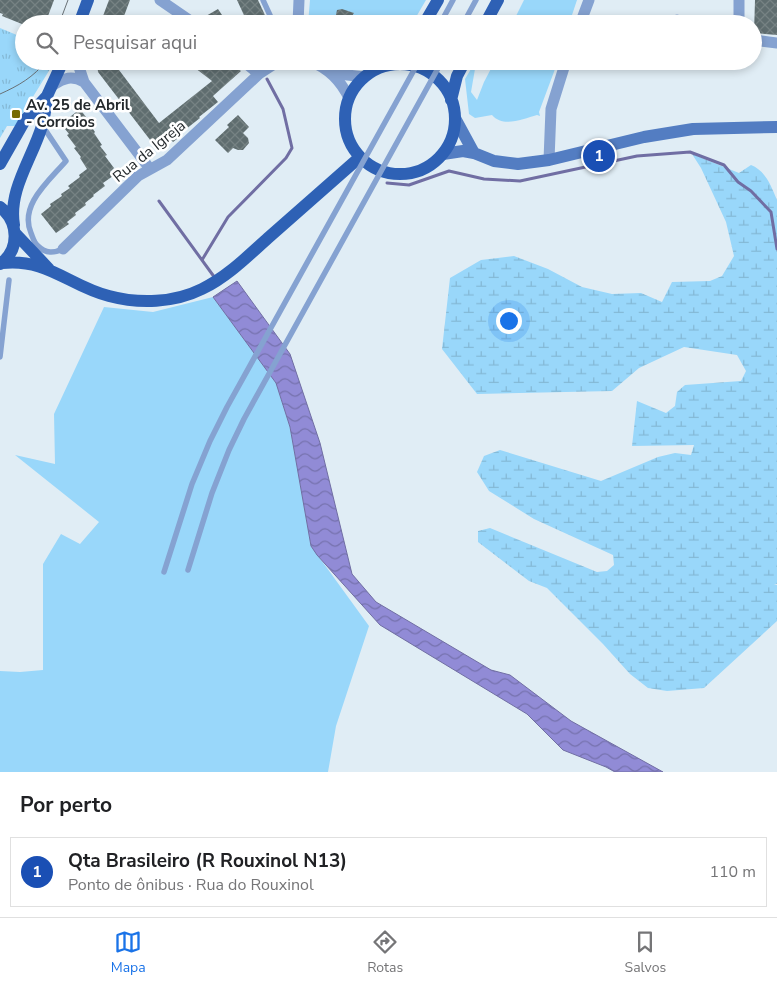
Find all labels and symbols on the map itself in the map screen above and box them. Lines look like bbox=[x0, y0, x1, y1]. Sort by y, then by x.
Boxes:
place label: Av. 25 de Abril - Corroios bbox=[26, 95, 130, 132]
marker: Av. 25 de Abril - Corroios bbox=[10, 108, 22, 120]
street label: Rua da Igreja bbox=[108, 115, 190, 187]
pin: 1 bbox=[583, 137, 615, 175]
your location bbox=[496, 308, 522, 334]

